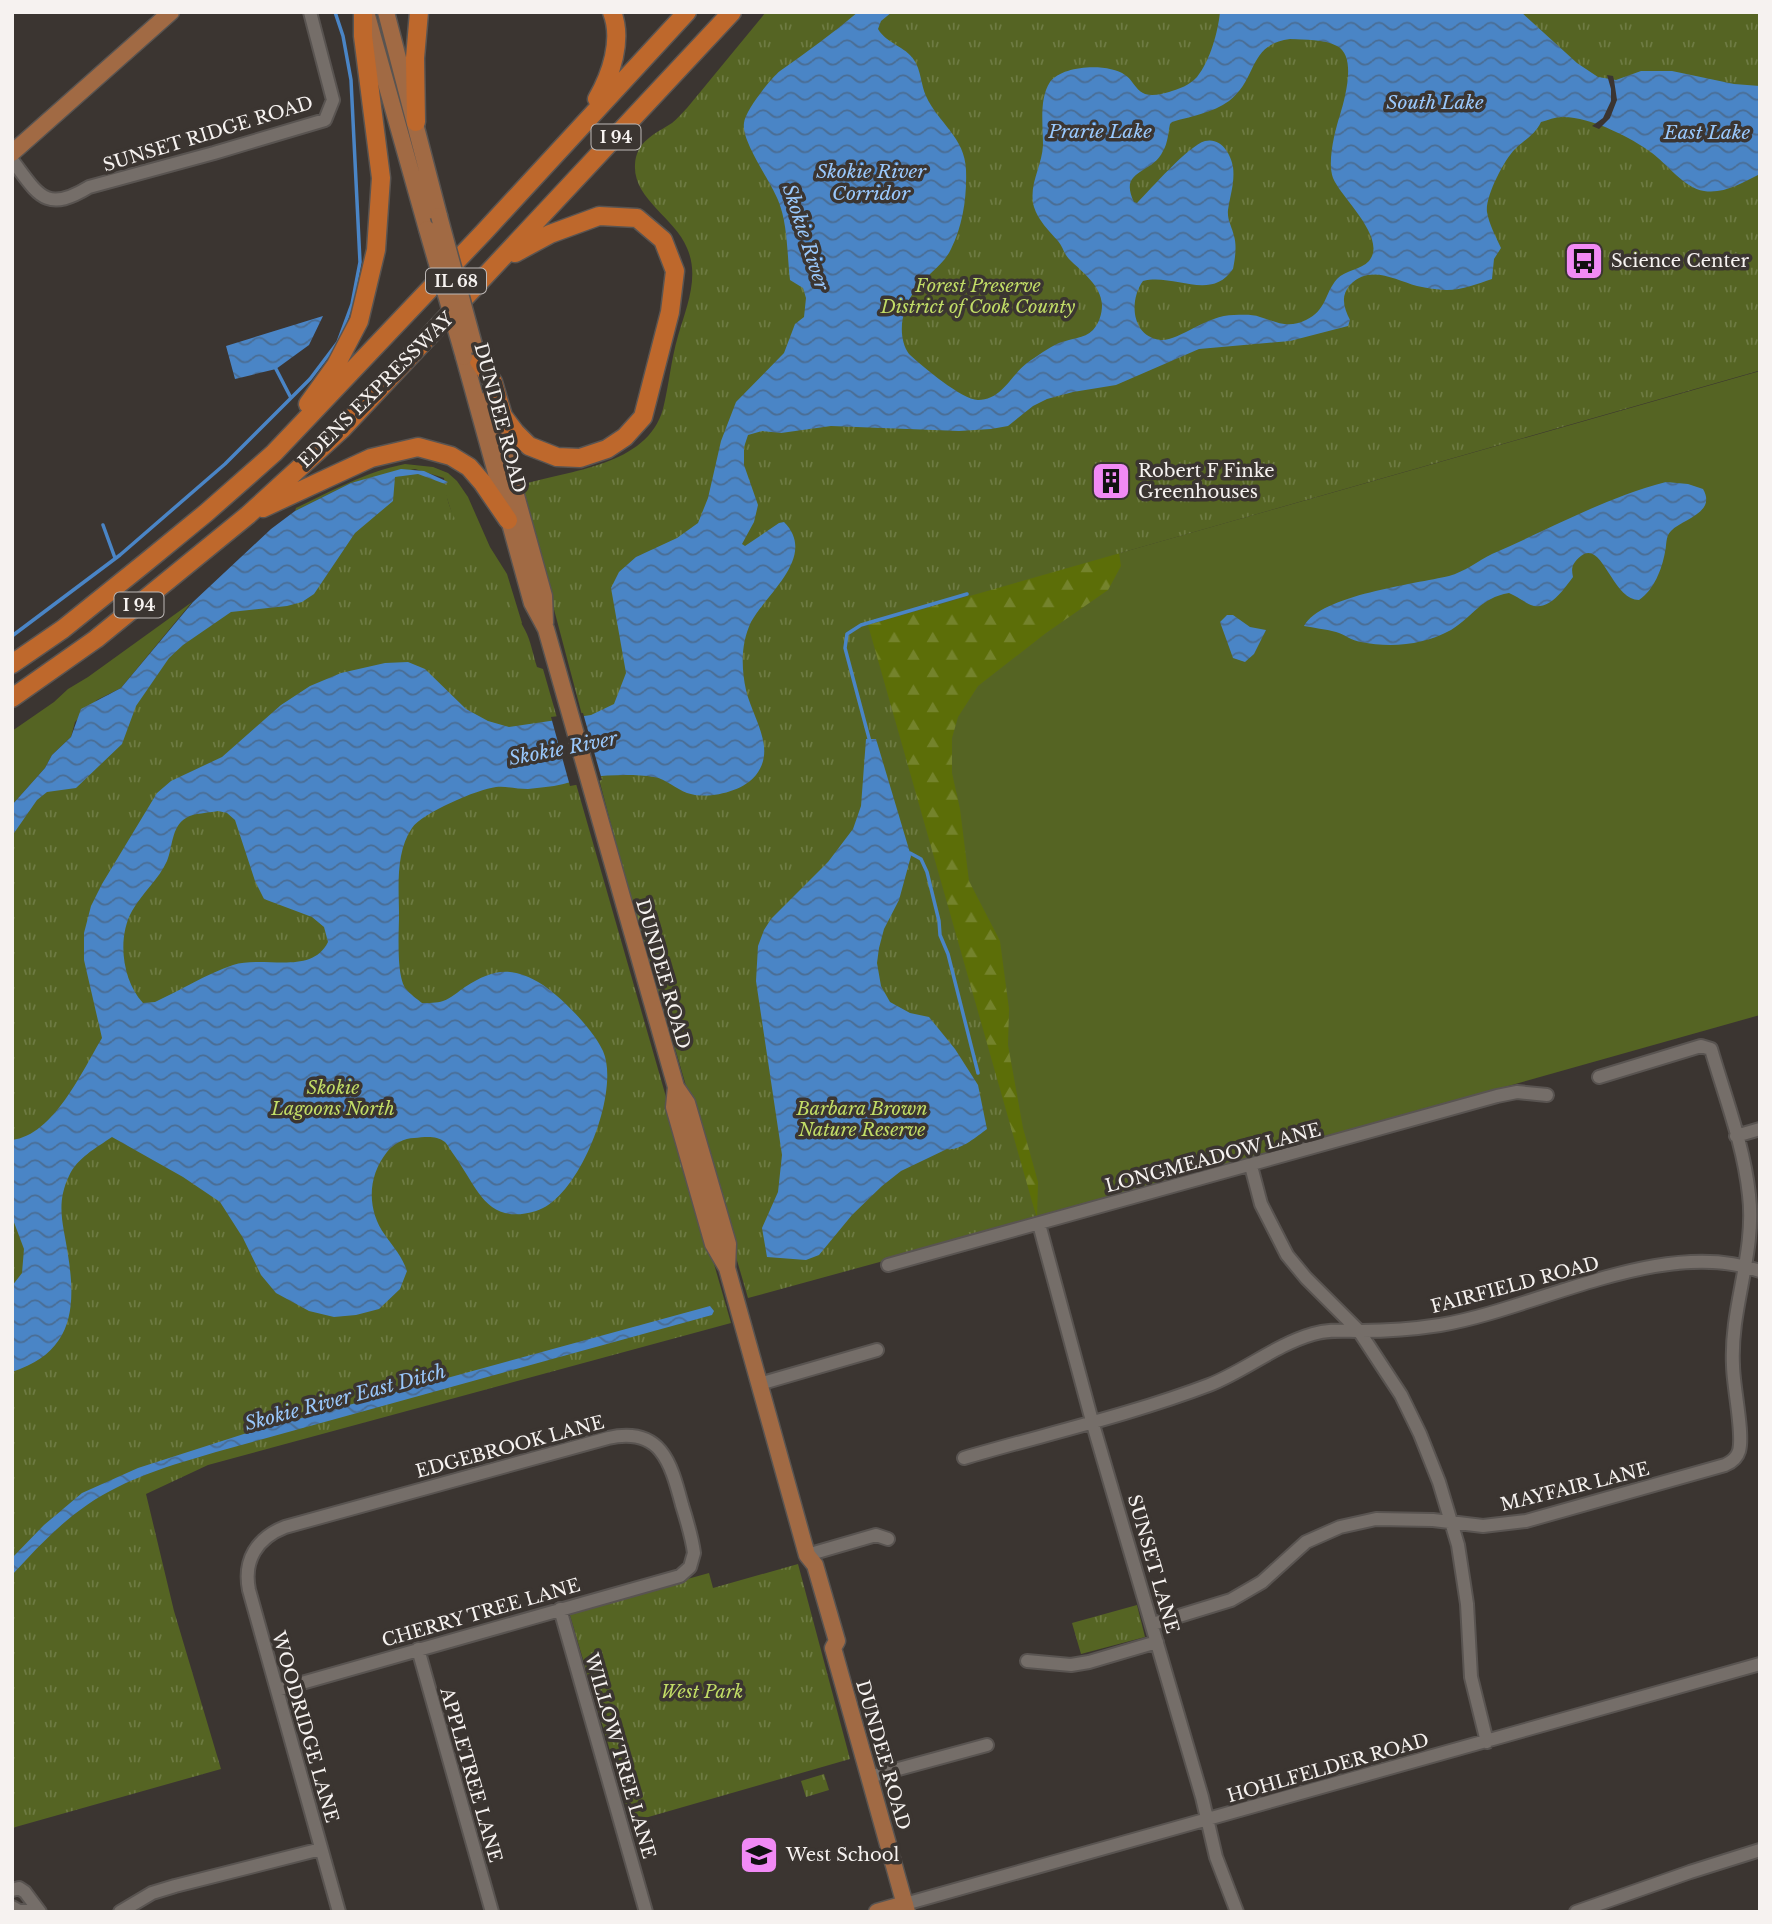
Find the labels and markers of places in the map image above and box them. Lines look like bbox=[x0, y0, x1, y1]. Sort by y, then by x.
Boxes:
bus stop icon: Science Center bbox=[1563, 240, 1605, 282]
place label: Science Center bbox=[1611, 250, 1750, 272]
building icon: Robert F Finke Greenhouses bbox=[1090, 460, 1132, 502]
place label: Robert F Finke Greenhouses bbox=[1138, 460, 1274, 503]
school or university icon: West School bbox=[738, 1834, 780, 1876]
place label: West School bbox=[785, 1844, 899, 1866]

